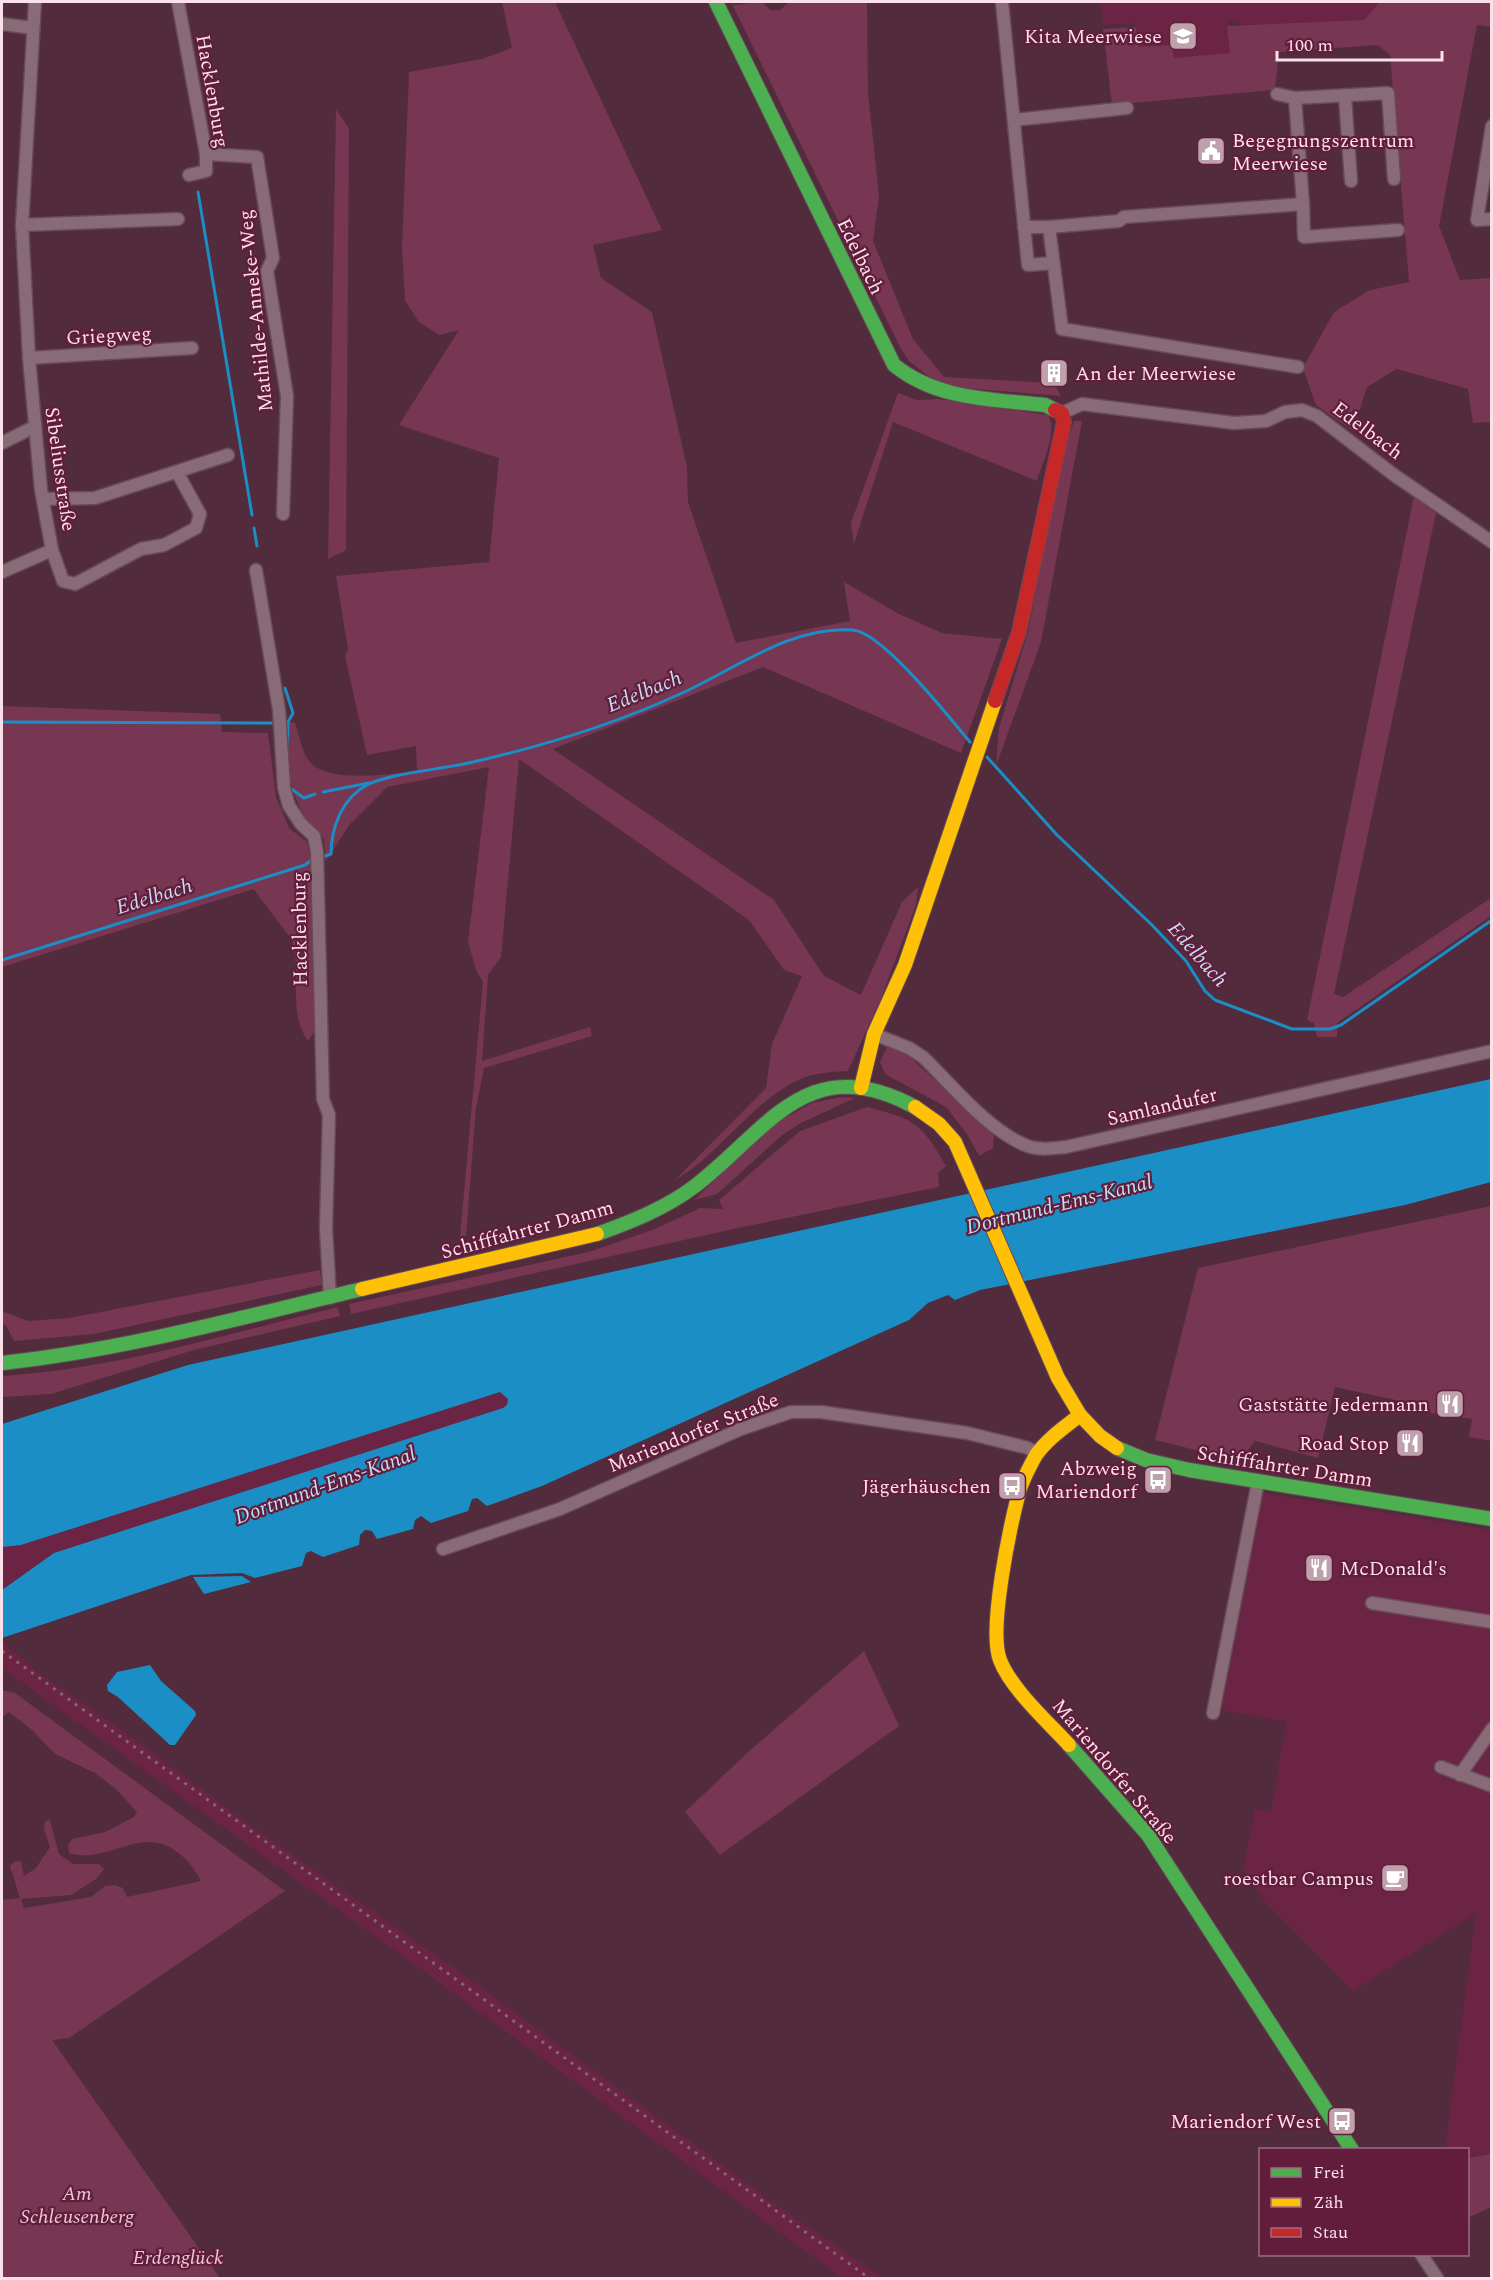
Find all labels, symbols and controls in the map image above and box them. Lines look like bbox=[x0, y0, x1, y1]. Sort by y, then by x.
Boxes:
school or university icon: Kita Meerwiese bbox=[1167, 20, 1199, 52]
place label: Kita Meerwiese bbox=[1024, 22, 1162, 52]
scale bar bbox=[1277, 24, 1442, 62]
street label: Hacklenburg bbox=[187, 32, 237, 150]
text: 100 m bbox=[1286, 32, 1333, 59]
place label: Begegnungszentrum Meerwiese bbox=[1232, 126, 1414, 179]
public building icon: Begegnungszentrum Meerwiese bbox=[1195, 135, 1227, 167]
street label: Mathilde-Anneke-Weg bbox=[230, 208, 282, 414]
street label: Edelbach bbox=[829, 213, 892, 300]
street label: Griegweg bbox=[65, 319, 153, 353]
building icon: An der Meerwiese bbox=[1038, 357, 1070, 389]
place label: An der Meerwiese bbox=[1075, 359, 1236, 389]
street label: Edelbach bbox=[1326, 394, 1409, 467]
street label: Sibeliusstraße bbox=[36, 405, 84, 533]
water label: Edelbach bbox=[602, 662, 687, 722]
water label: Edelbach bbox=[112, 870, 197, 924]
street label: Hacklenburg bbox=[284, 871, 316, 987]
water label: Edelbach bbox=[1159, 914, 1235, 995]
street label: Samlandufer bbox=[1104, 1080, 1220, 1134]
water label: Dortmund-Ems-Kanal bbox=[963, 1166, 1156, 1244]
street label: Schifffahrter Damm bbox=[438, 1192, 617, 1267]
street label: Mariendorfer Straße bbox=[603, 1385, 783, 1481]
restaurant icon: Gaststätte Jedermann bbox=[1434, 1388, 1466, 1420]
place label: Gaststätte Jedermann bbox=[1238, 1390, 1429, 1420]
restaurant icon: Road Stop bbox=[1394, 1427, 1426, 1459]
place label: Road Stop bbox=[1299, 1429, 1389, 1459]
water label: Dortmund-Ems-Kanal bbox=[230, 1438, 421, 1534]
street label: Schifffahrter Damm bbox=[1195, 1438, 1375, 1496]
place label: Abzweig Mariendorf bbox=[1036, 1454, 1139, 1507]
bus stop icon: Abzweig Mariendorf bbox=[1142, 1464, 1174, 1496]
bus stop icon: Jägerhäuschen bbox=[996, 1470, 1028, 1502]
place label: Jägerhäuschen bbox=[862, 1472, 991, 1502]
restaurant icon: McDonald's bbox=[1303, 1552, 1335, 1584]
place label: McDonald's bbox=[1340, 1554, 1447, 1584]
street label: Mariendorfer Straße bbox=[1044, 1692, 1184, 1851]
cafe icon: roestbar Campus bbox=[1379, 1862, 1411, 1894]
place label: roestbar Campus bbox=[1223, 1864, 1374, 1894]
bus stop icon: Mariendorf West bbox=[1326, 2105, 1358, 2137]
place label: Mariendorf West bbox=[1170, 2107, 1321, 2137]
legend bbox=[1259, 2148, 1469, 2256]
text: Frei bbox=[1313, 2159, 1345, 2186]
park label: Am Schleusenberg bbox=[20, 2179, 135, 2232]
text: Zäh bbox=[1313, 2189, 1344, 2216]
text: Stau bbox=[1313, 2219, 1348, 2246]
park label: Erdenglück bbox=[133, 2243, 224, 2273]

